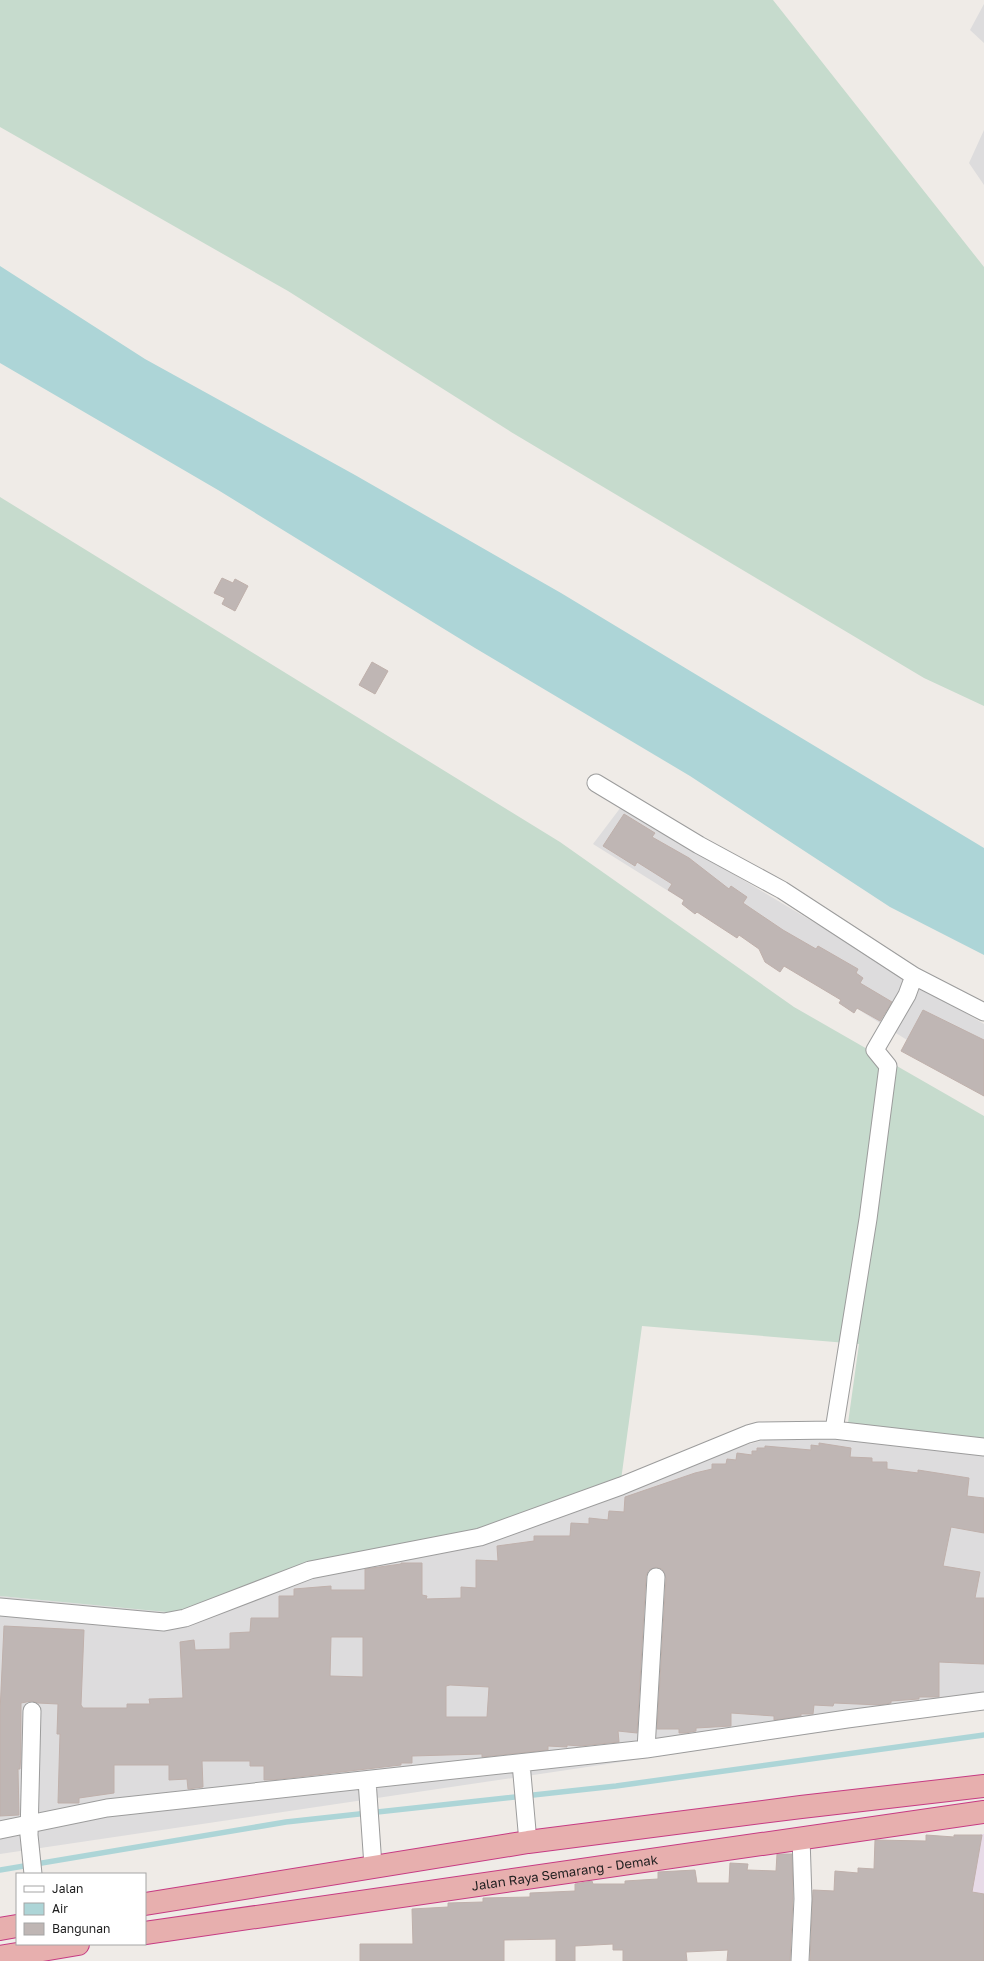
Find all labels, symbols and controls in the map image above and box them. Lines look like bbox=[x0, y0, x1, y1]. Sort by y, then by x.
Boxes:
street label: Jalan Raya Semarang - Demak bbox=[470, 1851, 660, 1894]
legend bbox=[16, 1873, 146, 1945]
text: Jalan bbox=[52, 1881, 83, 1896]
text: Air bbox=[52, 1901, 68, 1916]
text: Bangunan bbox=[52, 1921, 110, 1936]

